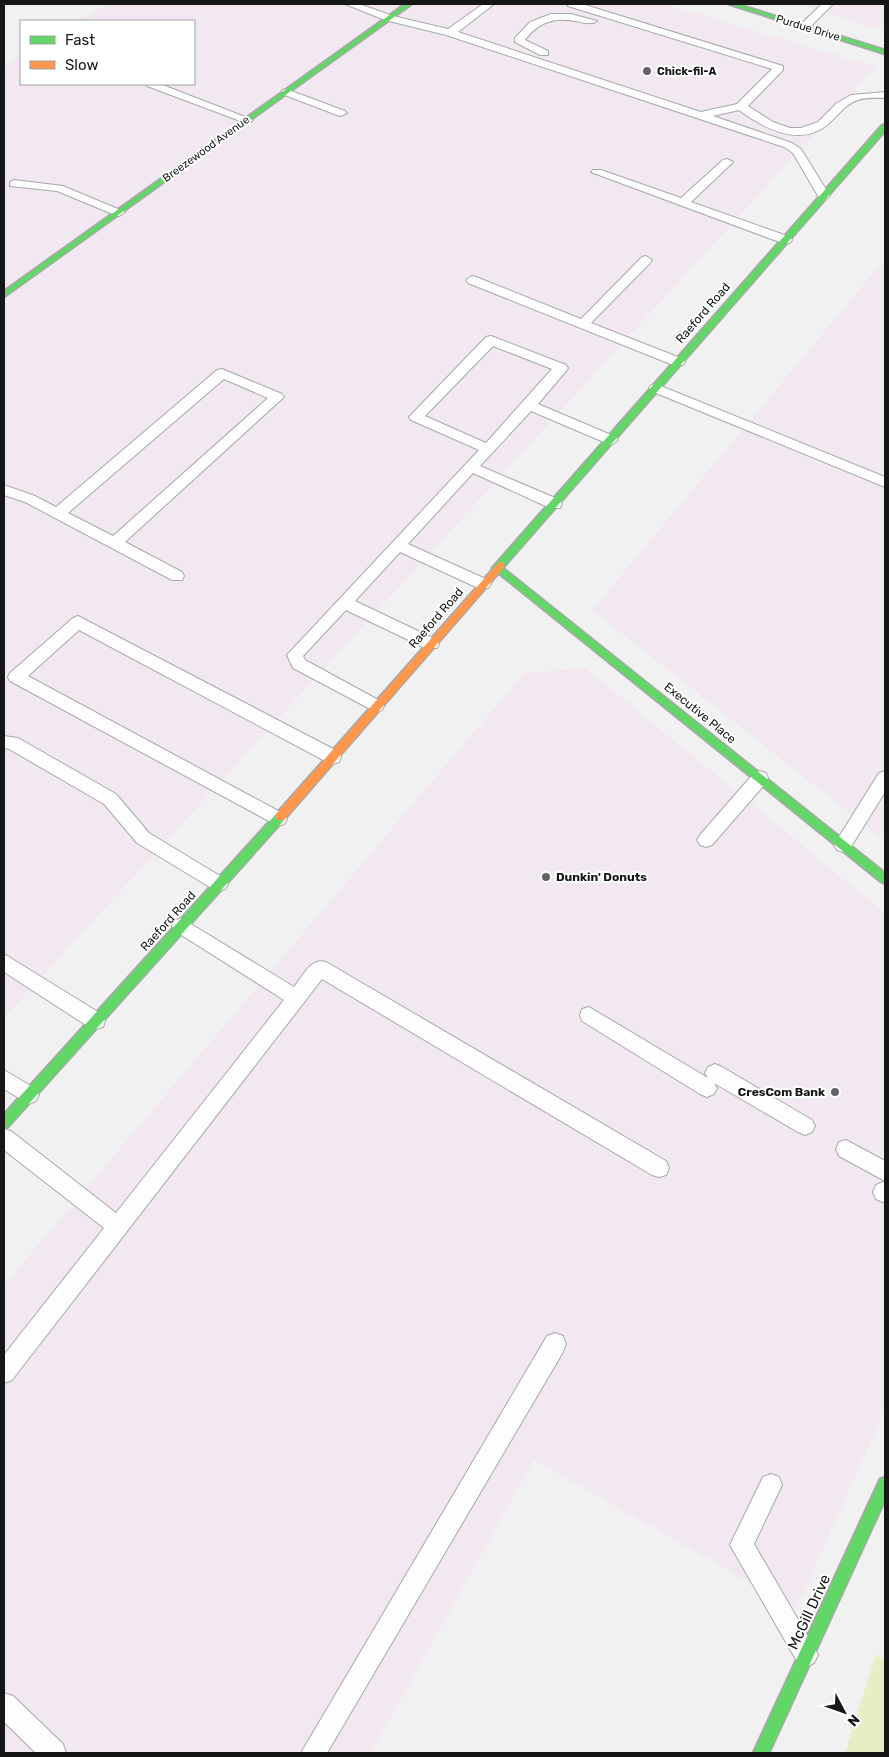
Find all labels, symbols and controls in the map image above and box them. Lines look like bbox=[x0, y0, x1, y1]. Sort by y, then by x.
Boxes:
street label: Purdue Drive bbox=[774, 12, 842, 44]
legend bbox=[20, 20, 195, 85]
text: Fast bbox=[65, 31, 95, 49]
text: Slow bbox=[65, 56, 98, 74]
marker: Chick-fil-A bbox=[641, 65, 653, 77]
place label: Chick-fil-A bbox=[657, 65, 716, 78]
street label: Breezewood Avenue bbox=[160, 113, 252, 185]
street label: Raeford Road bbox=[673, 280, 733, 346]
street label: Raeford Road bbox=[406, 585, 466, 651]
street label: Executive Place bbox=[661, 680, 739, 746]
place label: Dunkin' Donuts bbox=[556, 870, 647, 884]
marker: Dunkin' Donuts bbox=[540, 871, 552, 883]
street label: Raeford Road bbox=[138, 888, 198, 954]
place label: CresCom Bank bbox=[738, 1085, 825, 1099]
marker: CresCom Bank bbox=[829, 1086, 841, 1098]
street label: McGill Drive bbox=[784, 1571, 834, 1653]
north arrow bbox=[819, 1687, 869, 1737]
text: N bbox=[844, 1711, 863, 1730]

